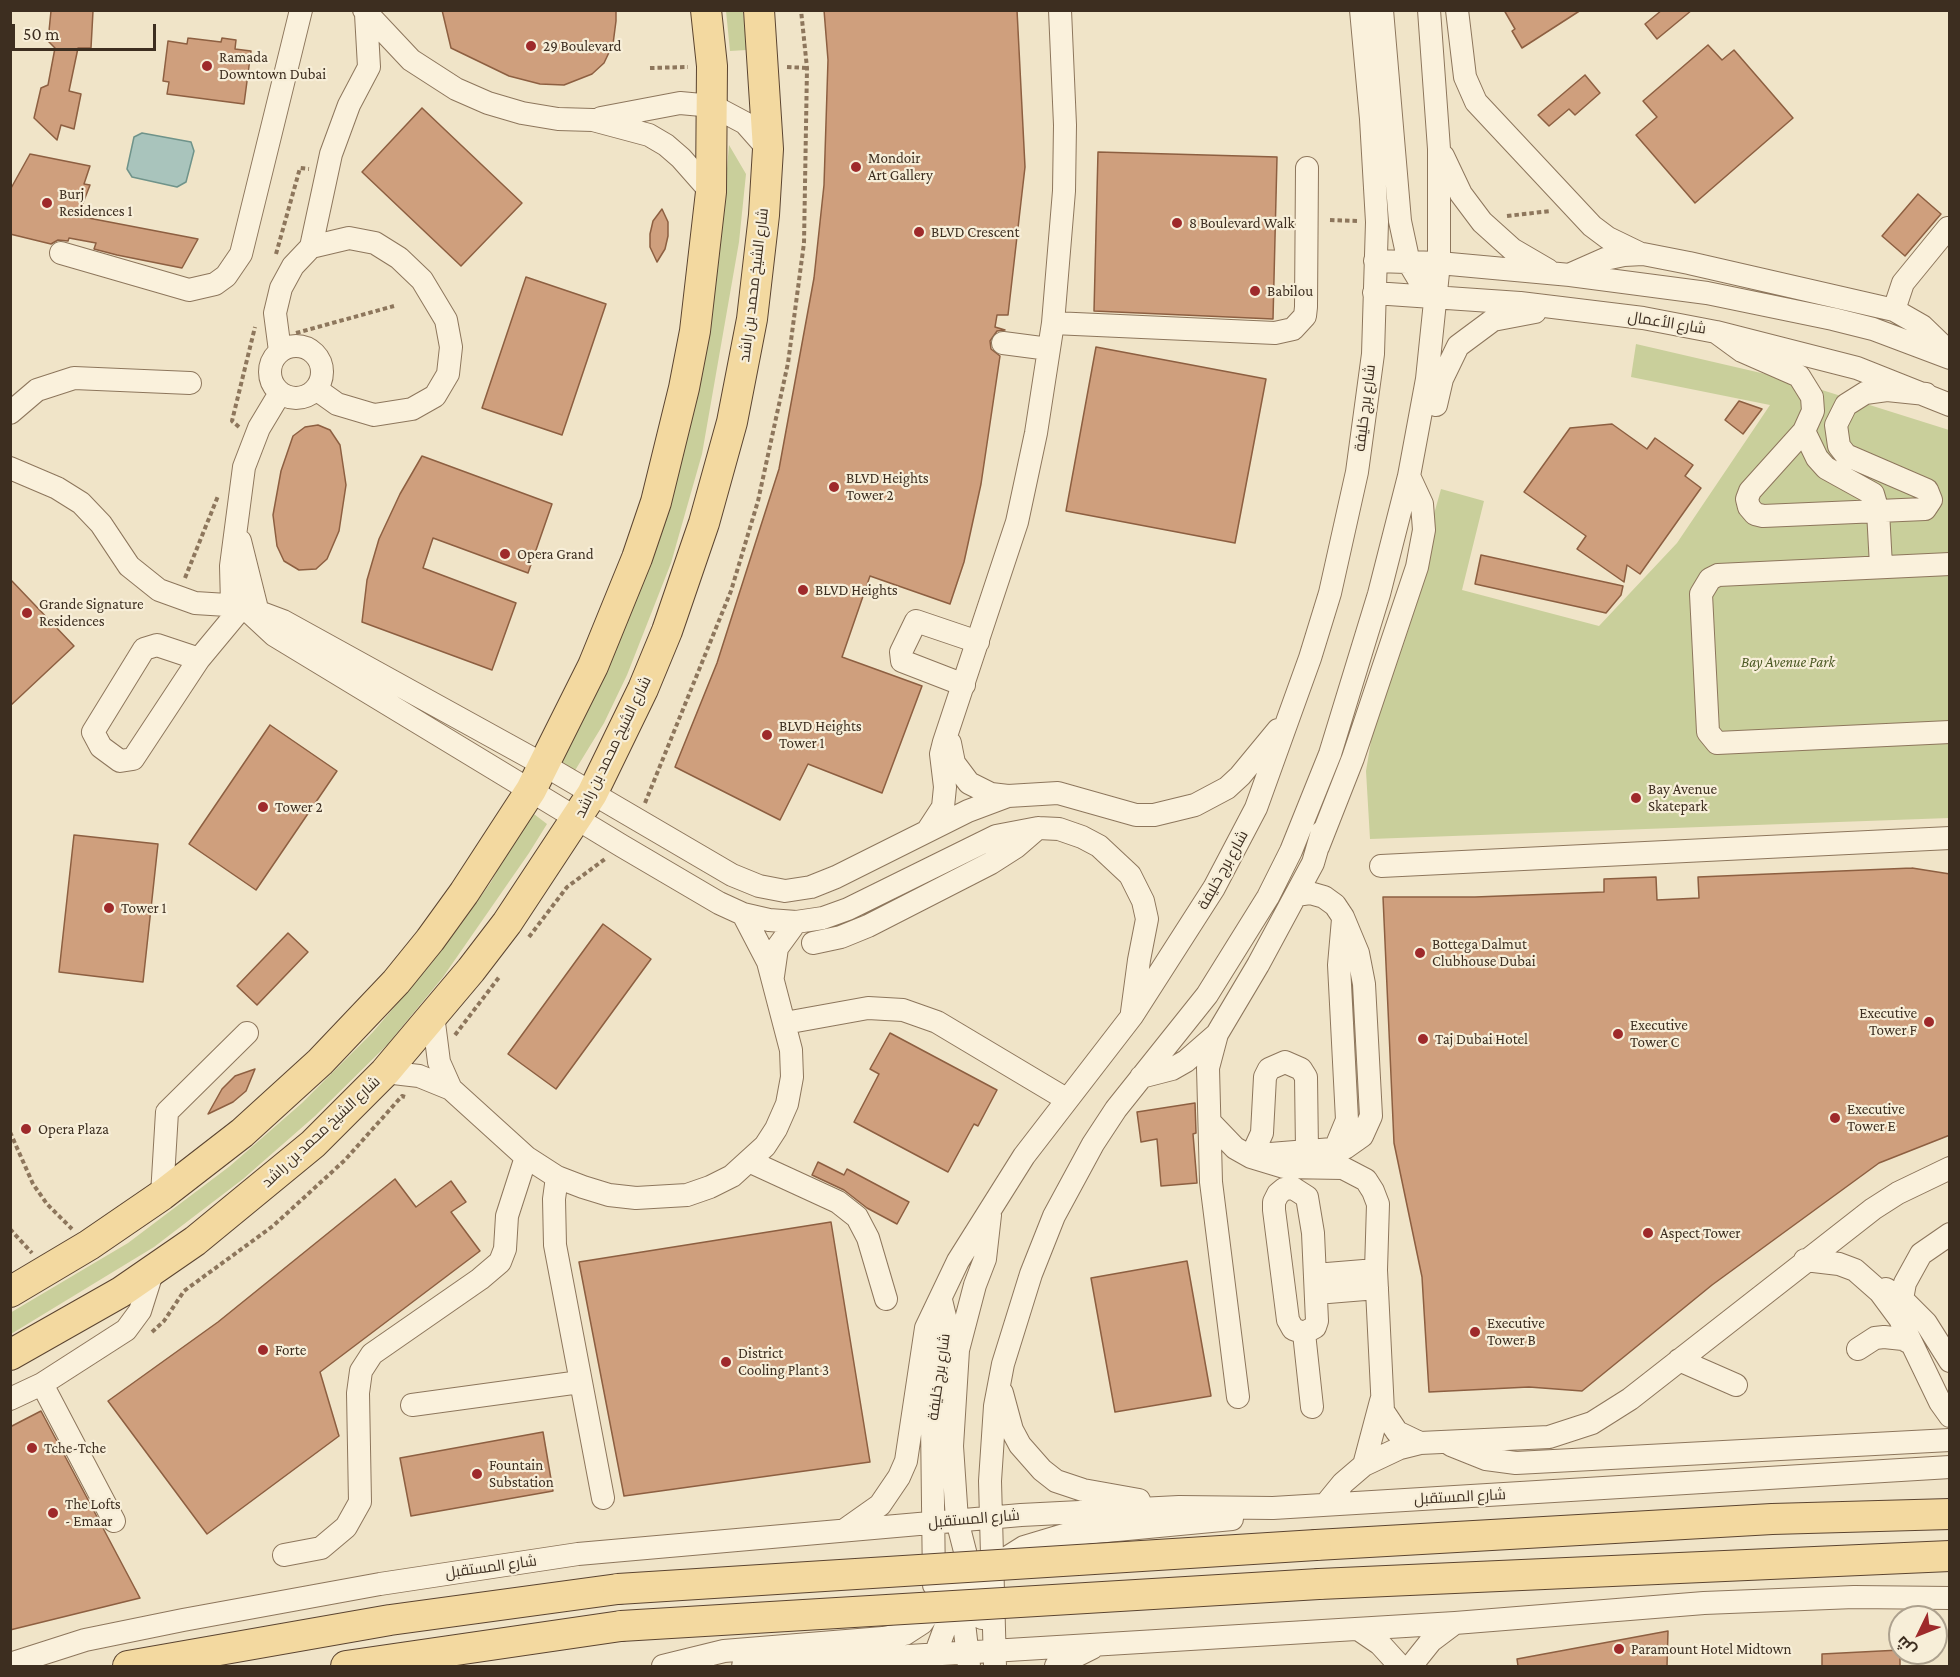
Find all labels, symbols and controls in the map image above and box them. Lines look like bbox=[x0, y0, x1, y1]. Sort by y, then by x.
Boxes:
scale bar bbox=[15, 12, 159, 50]
text: 50 m bbox=[23, 24, 60, 44]
place label: 29 Boulevard bbox=[543, 37, 621, 55]
marker: 29 Boulevard bbox=[524, 39, 538, 53]
place label: Ramada Downtown Dubai bbox=[219, 48, 326, 83]
marker: Ramada Downtown Dubai bbox=[200, 59, 214, 73]
place label: Mondoir Art Gallery bbox=[868, 149, 933, 184]
marker: Mondoir Art Gallery bbox=[849, 160, 863, 174]
place label: Burj Residences 1 bbox=[59, 185, 133, 220]
marker: Burj Residences 1 bbox=[40, 196, 54, 210]
street label: شارع الشيخ محمد بن راشد bbox=[736, 207, 772, 363]
place label: 8 Boulevard Walk bbox=[1189, 214, 1295, 232]
marker: 8 Boulevard Walk bbox=[1170, 216, 1184, 230]
place label: BLVD Crescent bbox=[931, 223, 1019, 241]
marker: BLVD Crescent bbox=[912, 225, 926, 239]
place label: Babilou bbox=[1267, 282, 1313, 300]
marker: Babilou bbox=[1248, 284, 1262, 298]
street label: شارع الأعمال bbox=[1627, 308, 1707, 338]
street label: شارع برج خليفة bbox=[1351, 363, 1379, 453]
place label: BLVD Heights Tower 2 bbox=[846, 469, 929, 504]
marker: BLVD Heights Tower 2 bbox=[827, 480, 841, 494]
place label: Opera Grand bbox=[517, 545, 594, 563]
marker: Opera Grand bbox=[498, 547, 512, 561]
place label: BLVD Heights bbox=[815, 581, 898, 599]
marker: BLVD Heights bbox=[796, 583, 810, 597]
place label: Grande Signature Residences bbox=[39, 595, 144, 630]
marker: Grande Signature Residences bbox=[20, 606, 34, 620]
park label: Bay Avenue Park bbox=[1741, 653, 1835, 671]
street label: شارع الشيخ محمد بن راشد bbox=[571, 673, 655, 821]
place label: BLVD Heights Tower 1 bbox=[779, 717, 862, 752]
marker: BLVD Heights Tower 1 bbox=[760, 728, 774, 742]
place label: Bay Avenue Skatepark bbox=[1648, 780, 1717, 815]
marker: Bay Avenue Skatepark bbox=[1629, 791, 1643, 805]
place label: Tower 2 bbox=[275, 798, 323, 816]
marker: Tower 2 bbox=[256, 800, 270, 814]
street label: شارع برج خليفة bbox=[1194, 827, 1252, 913]
place label: Tower 1 bbox=[121, 899, 167, 917]
marker: Tower 1 bbox=[102, 901, 116, 915]
place label: Bottega Dalmut Clubhouse Dubai bbox=[1432, 935, 1536, 970]
marker: Bottega Dalmut Clubhouse Dubai bbox=[1413, 946, 1427, 960]
place label: Executive Tower F bbox=[1859, 1004, 1917, 1039]
marker: Executive Tower F bbox=[1922, 1015, 1936, 1029]
place label: Executive Tower C bbox=[1630, 1016, 1688, 1051]
marker: Executive Tower C bbox=[1611, 1027, 1625, 1041]
place label: Taj Dubai Hotel bbox=[1435, 1030, 1528, 1048]
marker: Taj Dubai Hotel bbox=[1416, 1032, 1430, 1046]
street label: شارع الشيخ محمد بن راشد bbox=[258, 1073, 384, 1191]
place label: Executive Tower E bbox=[1847, 1100, 1905, 1135]
marker: Executive Tower E bbox=[1828, 1111, 1842, 1125]
place label: Opera Plaza bbox=[38, 1120, 109, 1138]
marker: Opera Plaza bbox=[19, 1122, 33, 1136]
place label: Aspect Tower bbox=[1660, 1224, 1741, 1242]
marker: Aspect Tower bbox=[1641, 1226, 1655, 1240]
place label: Executive Tower B bbox=[1487, 1314, 1545, 1349]
marker: Executive Tower B bbox=[1468, 1325, 1482, 1339]
street label: شارع برج خليفة bbox=[924, 1332, 954, 1422]
place label: Forte bbox=[275, 1341, 306, 1359]
marker: Forte bbox=[256, 1343, 270, 1357]
place label: District Cooling Plant 3 bbox=[738, 1344, 829, 1379]
marker: District Cooling Plant 3 bbox=[719, 1355, 733, 1369]
place label: Tche-Tche bbox=[44, 1439, 106, 1457]
marker: Tche-Tche bbox=[25, 1441, 39, 1455]
place label: Fountain Substation bbox=[489, 1456, 554, 1491]
marker: Fountain Substation bbox=[470, 1467, 484, 1481]
street label: شارع المستقبل bbox=[1414, 1486, 1506, 1508]
place label: The Lofts - Emaar bbox=[65, 1495, 121, 1530]
marker: The Lofts - Emaar bbox=[46, 1506, 60, 1520]
street label: شارع المستقبل bbox=[927, 1506, 1021, 1532]
street label: شارع المستقبل bbox=[444, 1552, 538, 1582]
north arrow bbox=[1888, 1605, 1948, 1665]
text: ش bbox=[1893, 1633, 1919, 1660]
place label: Paramount Hotel Midtown bbox=[1631, 1640, 1792, 1658]
marker: Paramount Hotel Midtown bbox=[1612, 1642, 1626, 1656]

